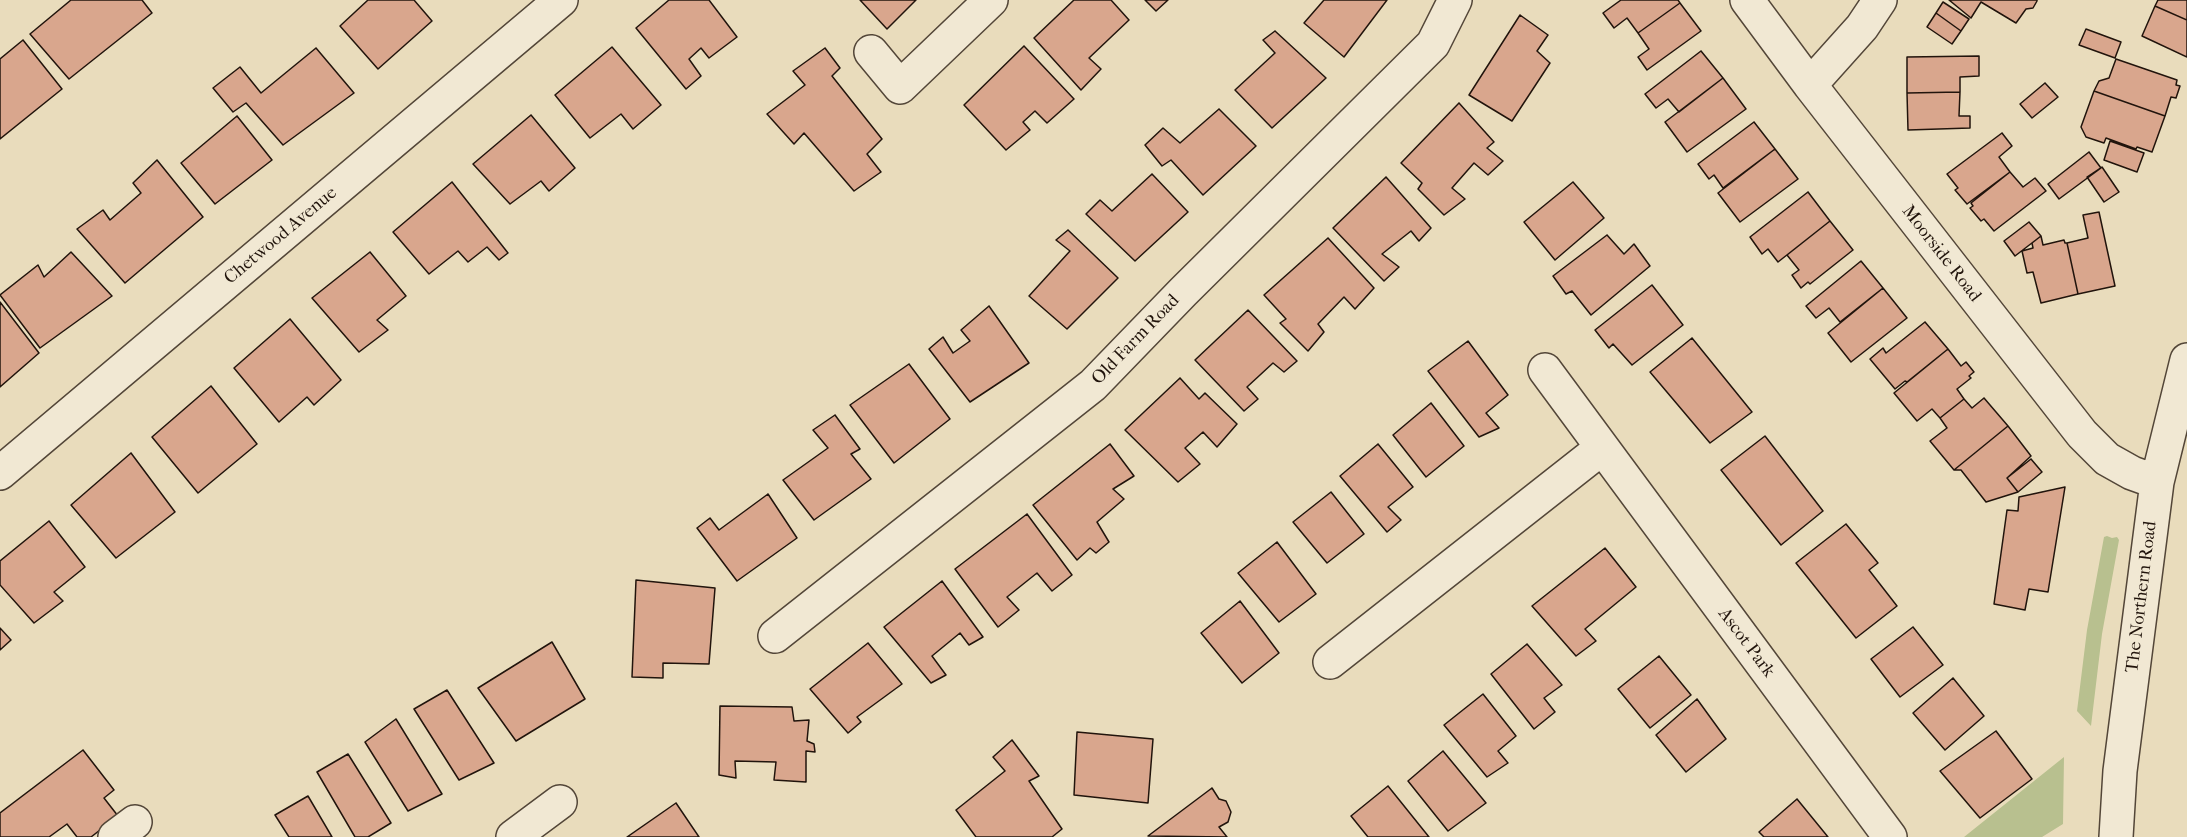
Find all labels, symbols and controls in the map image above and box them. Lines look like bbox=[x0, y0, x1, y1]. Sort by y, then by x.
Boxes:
street label: Chetwood Avenue bbox=[220, 183, 342, 289]
street label: Moorside Road bbox=[1897, 201, 1985, 307]
street label: Old Farm Road bbox=[1088, 290, 1184, 390]
street label: The Northern Road bbox=[2122, 520, 2162, 674]
street label: Ascot Park bbox=[1713, 604, 1779, 682]

